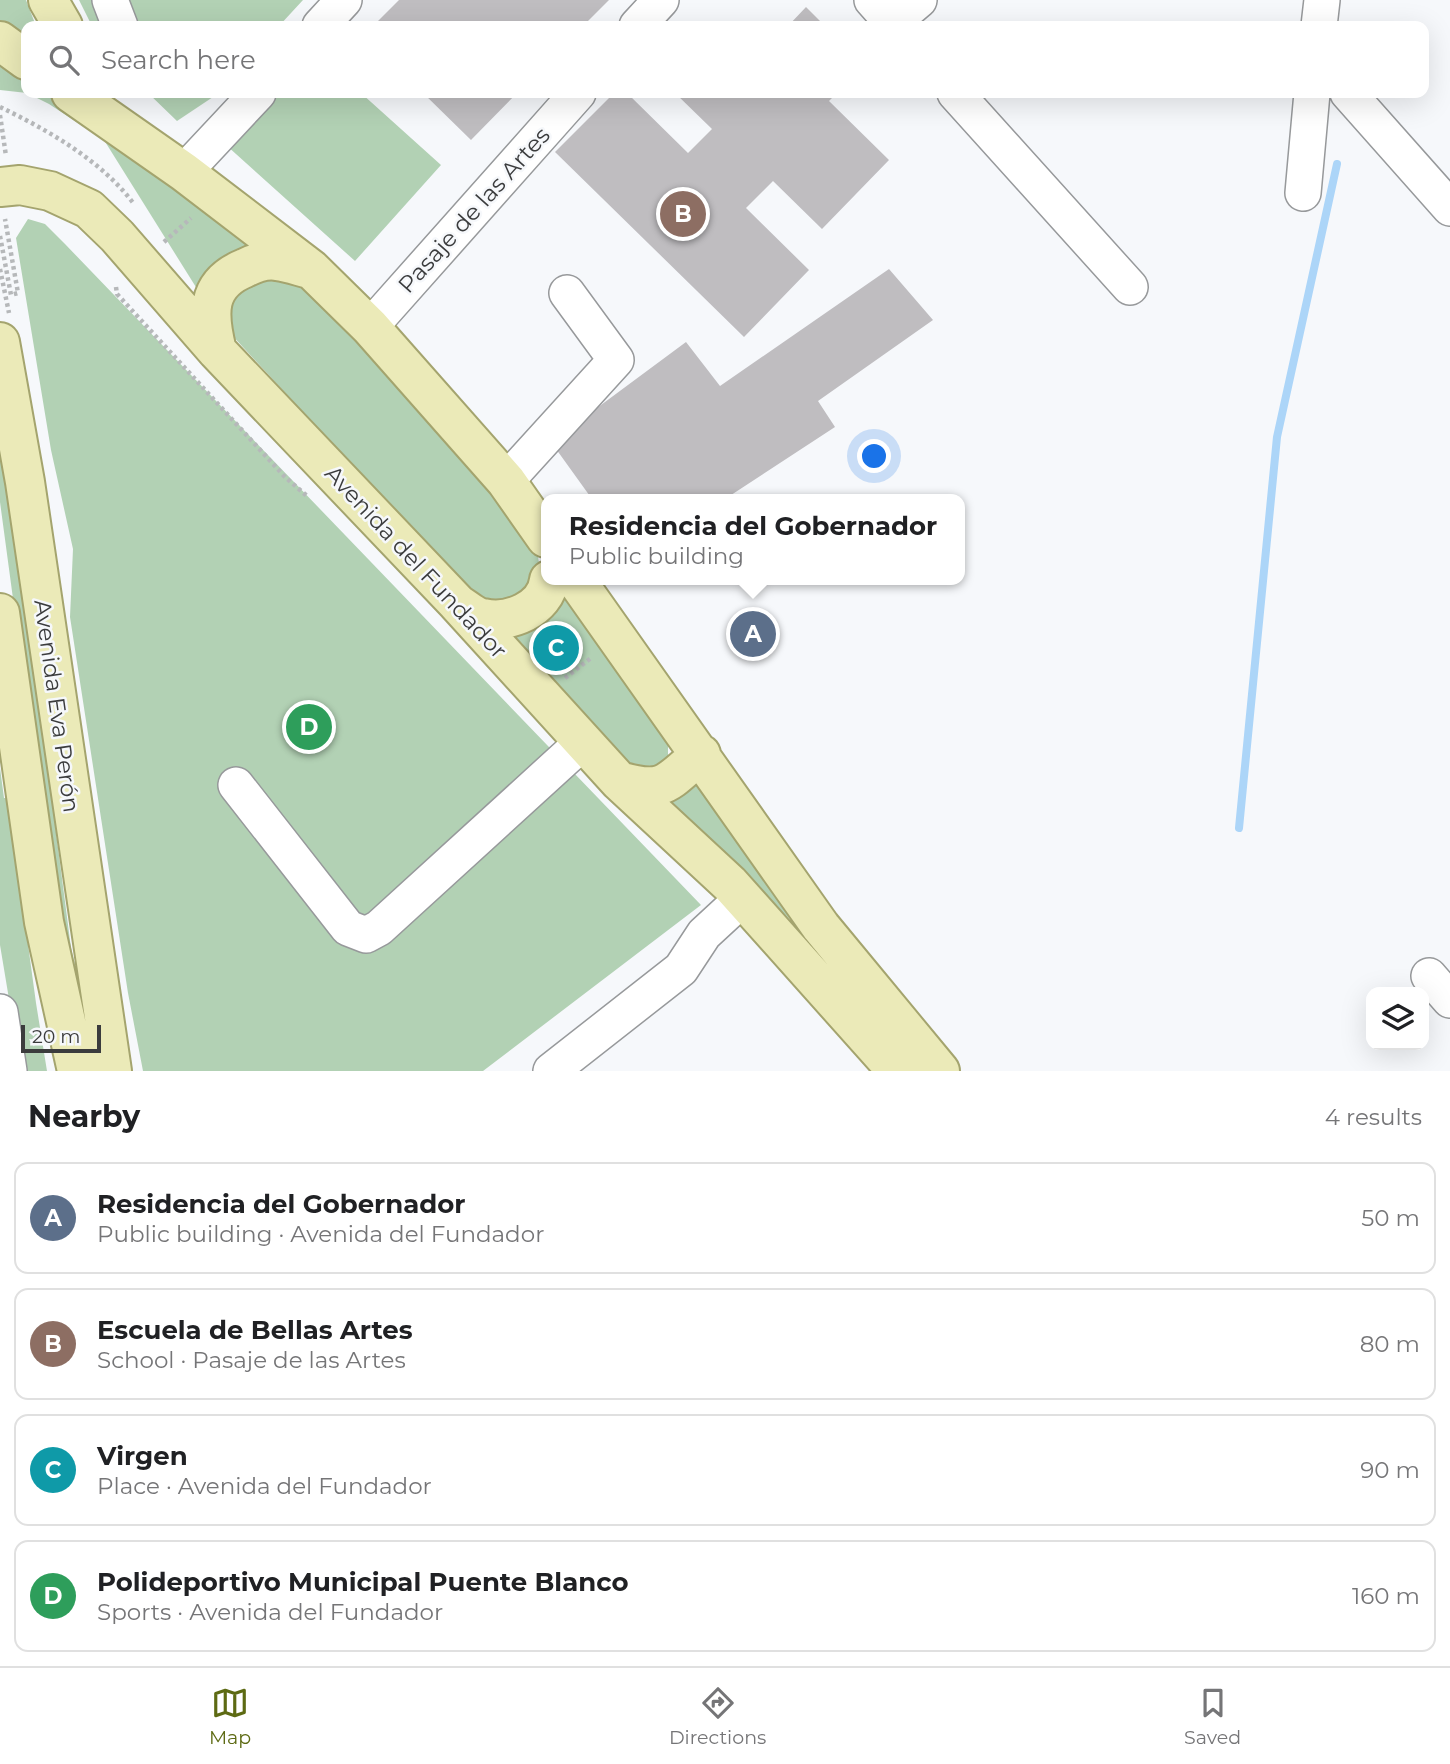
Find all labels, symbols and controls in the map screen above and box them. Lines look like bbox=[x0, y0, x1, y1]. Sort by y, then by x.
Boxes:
search box bbox=[21, 21, 1429, 98]
icon: search bbox=[45, 41, 83, 79]
text: Search here bbox=[101, 44, 256, 76]
street label: Pasaje de las Artes bbox=[392, 121, 556, 299]
pin: B bbox=[660, 188, 706, 240]
your location bbox=[857, 439, 891, 473]
street label: Avenida del Fundador bbox=[319, 460, 513, 664]
popup bbox=[541, 494, 965, 585]
text: Residencia del Gobernador bbox=[569, 510, 937, 542]
text: Public building bbox=[569, 542, 744, 570]
street label: Avenida Eva Perón bbox=[28, 598, 86, 814]
pin: A bbox=[730, 608, 776, 660]
pin: C bbox=[533, 622, 579, 674]
pin: D bbox=[286, 701, 332, 753]
map controls bbox=[1366, 987, 1429, 1050]
button: layers bbox=[1366, 987, 1429, 1050]
scale bar bbox=[21, 1022, 102, 1054]
text: 20 m bbox=[32, 1025, 80, 1048]
text: Nearby bbox=[28, 1098, 140, 1135]
text: 4 results bbox=[1325, 1103, 1422, 1131]
text: Residencia del Gobernador bbox=[97, 1188, 466, 1220]
text: A bbox=[44, 1204, 62, 1232]
text: 50 m bbox=[1361, 1204, 1420, 1232]
text: Public building · Avenida del Fundador bbox=[97, 1220, 544, 1248]
text: Escuela de Bellas Artes bbox=[97, 1314, 413, 1346]
text: B bbox=[44, 1330, 62, 1358]
text: 80 m bbox=[1360, 1330, 1420, 1358]
text: School · Pasaje de las Artes bbox=[97, 1346, 406, 1374]
text: Virgen bbox=[97, 1440, 188, 1472]
text: C bbox=[45, 1456, 61, 1484]
text: 90 m bbox=[1360, 1456, 1420, 1484]
text: Place · Avenida del Fundador bbox=[97, 1472, 432, 1500]
text: Polideportivo Municipal Puente Blanco bbox=[97, 1566, 629, 1598]
text: D bbox=[44, 1582, 63, 1610]
text: 160 m bbox=[1352, 1582, 1420, 1610]
text: Sports · Avenida del Fundador bbox=[97, 1598, 443, 1626]
tab: Map bbox=[209, 1684, 251, 1749]
tab: Directions bbox=[669, 1684, 766, 1749]
tab: Saved bbox=[1184, 1684, 1241, 1749]

